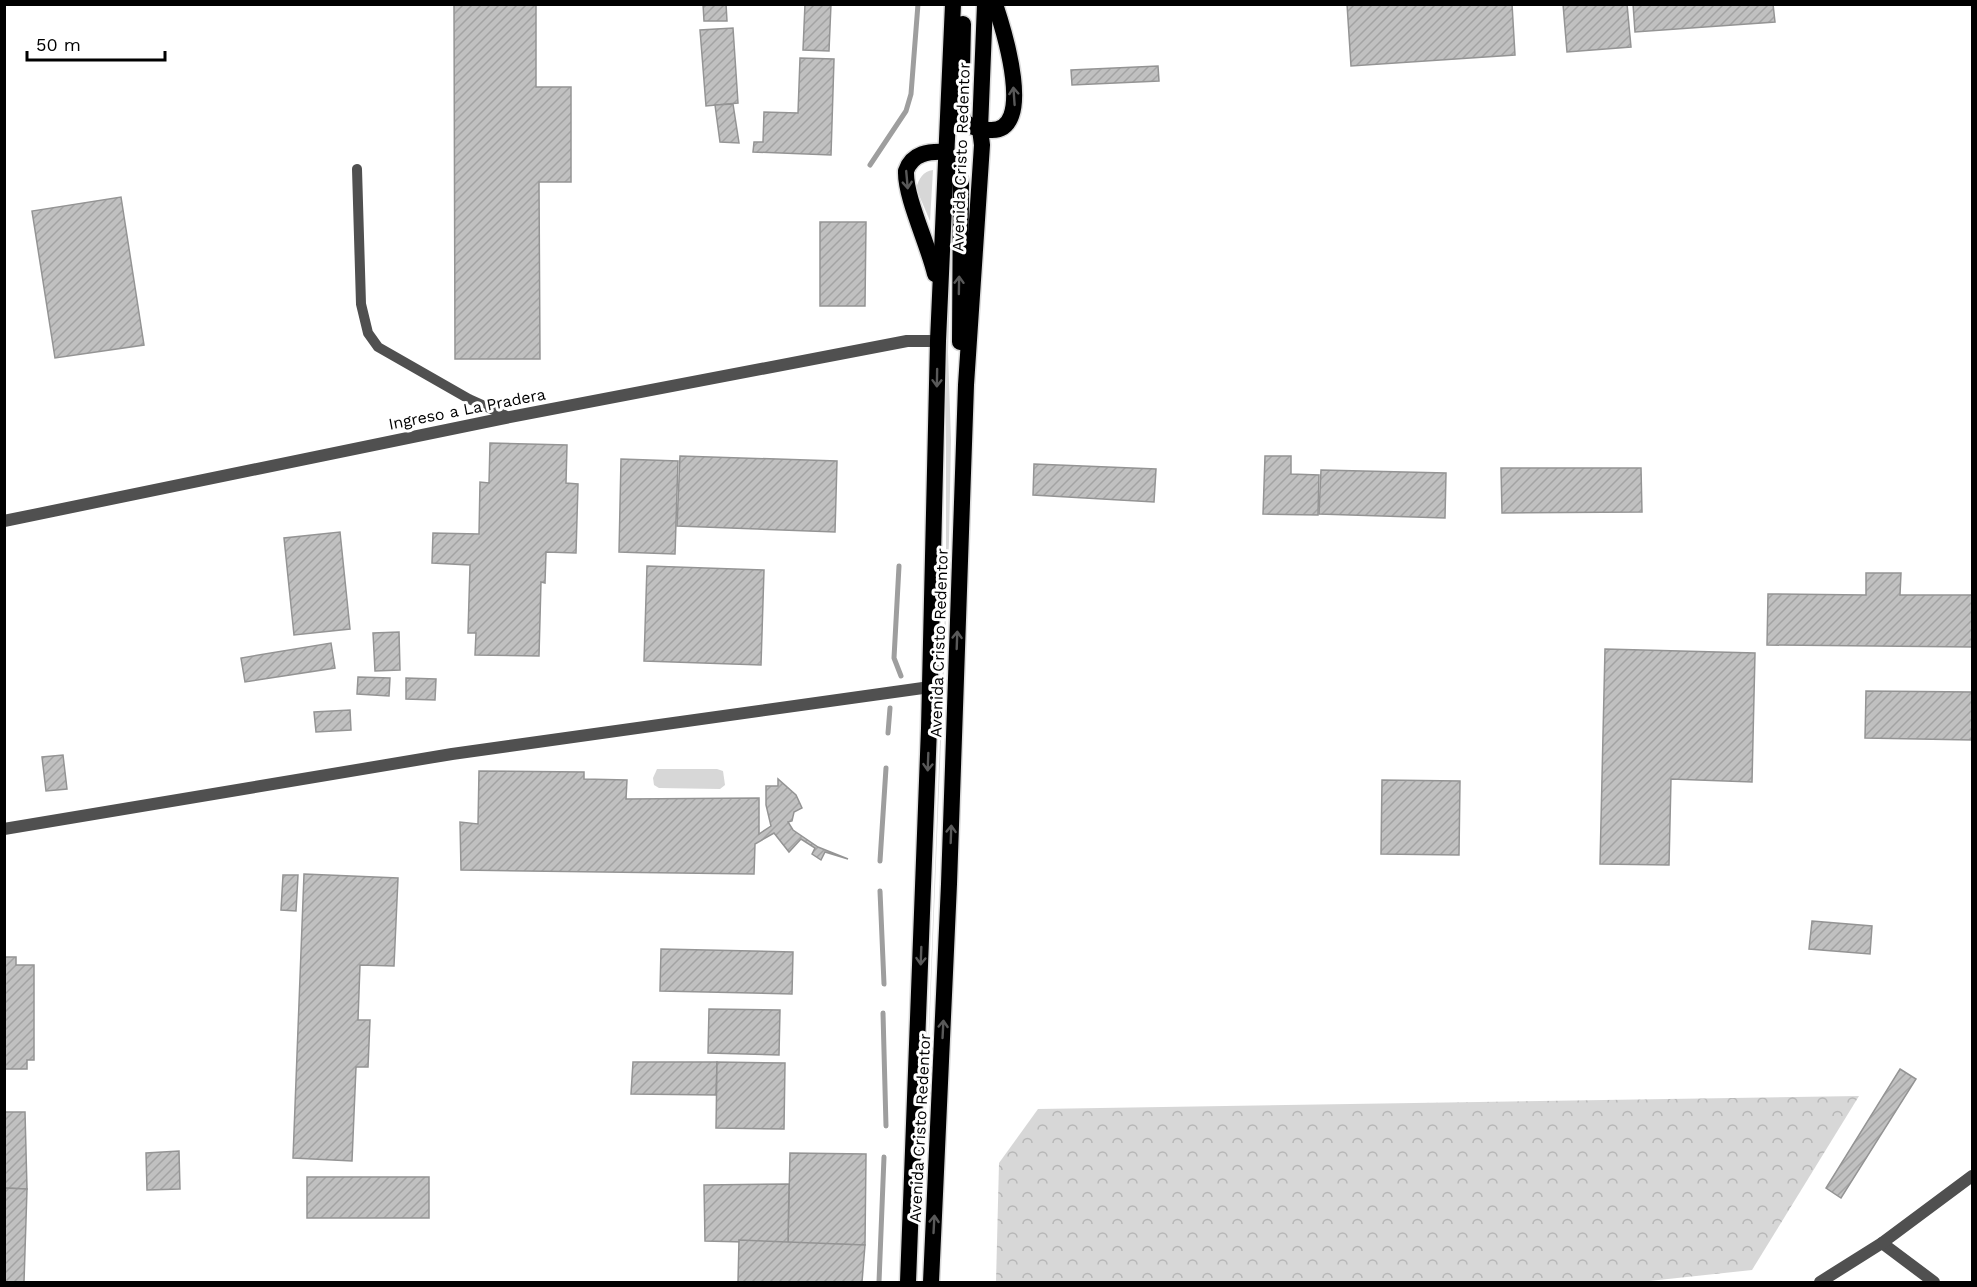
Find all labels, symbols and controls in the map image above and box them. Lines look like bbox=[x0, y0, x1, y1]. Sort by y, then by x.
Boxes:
scale bar bbox=[27, 24, 165, 62]
text: 50 m bbox=[36, 34, 81, 55]
street label: Avenida Cristo Redentor bbox=[948, 62, 974, 252]
one-way arrow bbox=[1009, 87, 1020, 107]
one-way arrow bbox=[902, 170, 913, 190]
one-way arrow bbox=[953, 275, 965, 295]
one-way arrow bbox=[931, 367, 943, 387]
street label: Ingreso a La Pradera bbox=[387, 384, 547, 434]
street label: Avenida Cristo Redentor bbox=[926, 548, 952, 738]
one-way arrow bbox=[951, 630, 963, 650]
one-way arrow bbox=[922, 751, 934, 771]
one-way arrow bbox=[945, 825, 957, 845]
one-way arrow bbox=[916, 946, 927, 966]
one-way arrow bbox=[937, 1020, 948, 1040]
street label: Avenida Cristo Redentor bbox=[906, 1032, 934, 1223]
one-way arrow bbox=[928, 1215, 939, 1235]

